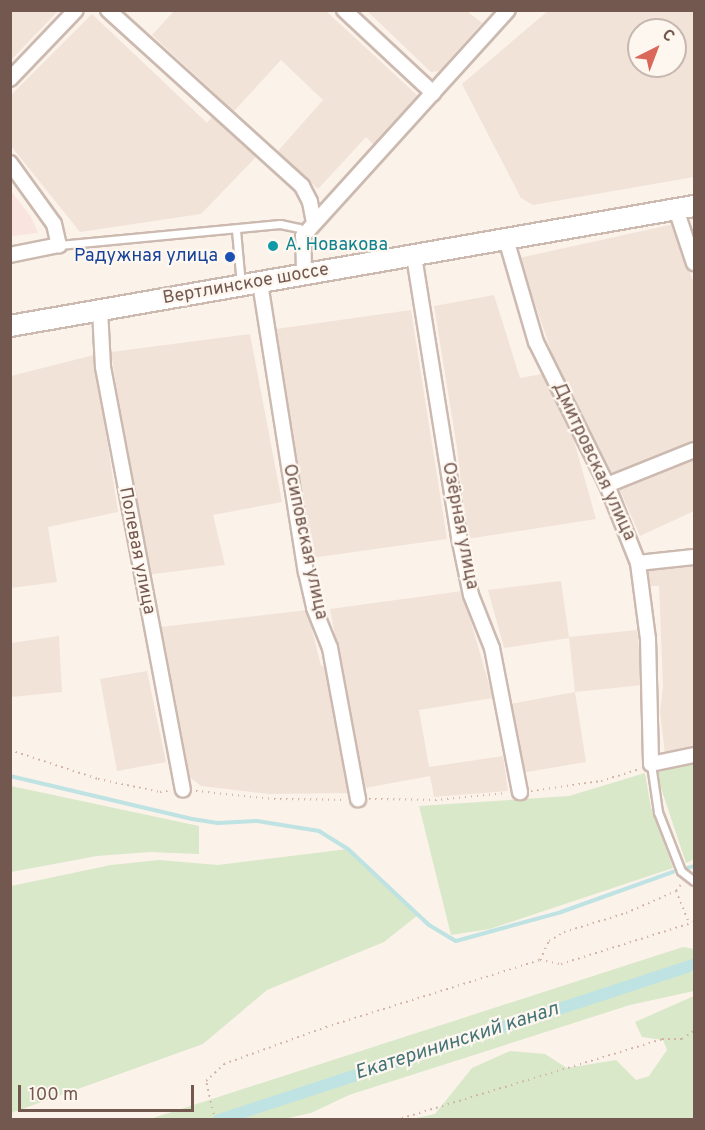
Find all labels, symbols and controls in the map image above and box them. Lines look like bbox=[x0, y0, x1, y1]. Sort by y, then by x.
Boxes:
north arrow bbox=[627, 18, 687, 78]
text: С bbox=[657, 25, 678, 47]
place label: А. Новакова bbox=[285, 235, 388, 257]
marker: А. Новакова bbox=[266, 239, 280, 253]
place label: Радужная улица bbox=[74, 246, 218, 268]
marker: Радужная улица bbox=[223, 250, 237, 264]
street label: Вертлинское шоссе bbox=[161, 260, 331, 310]
street label: Дмитровская улица bbox=[547, 379, 639, 545]
street label: Озёрная улица bbox=[436, 460, 482, 592]
street label: Осиповская улица bbox=[277, 462, 331, 622]
street label: Полевая улица bbox=[113, 486, 159, 616]
water label: Екатерининский канал bbox=[352, 998, 562, 1086]
scale bar bbox=[21, 1073, 196, 1111]
text: 100 m bbox=[29, 1084, 78, 1107]

